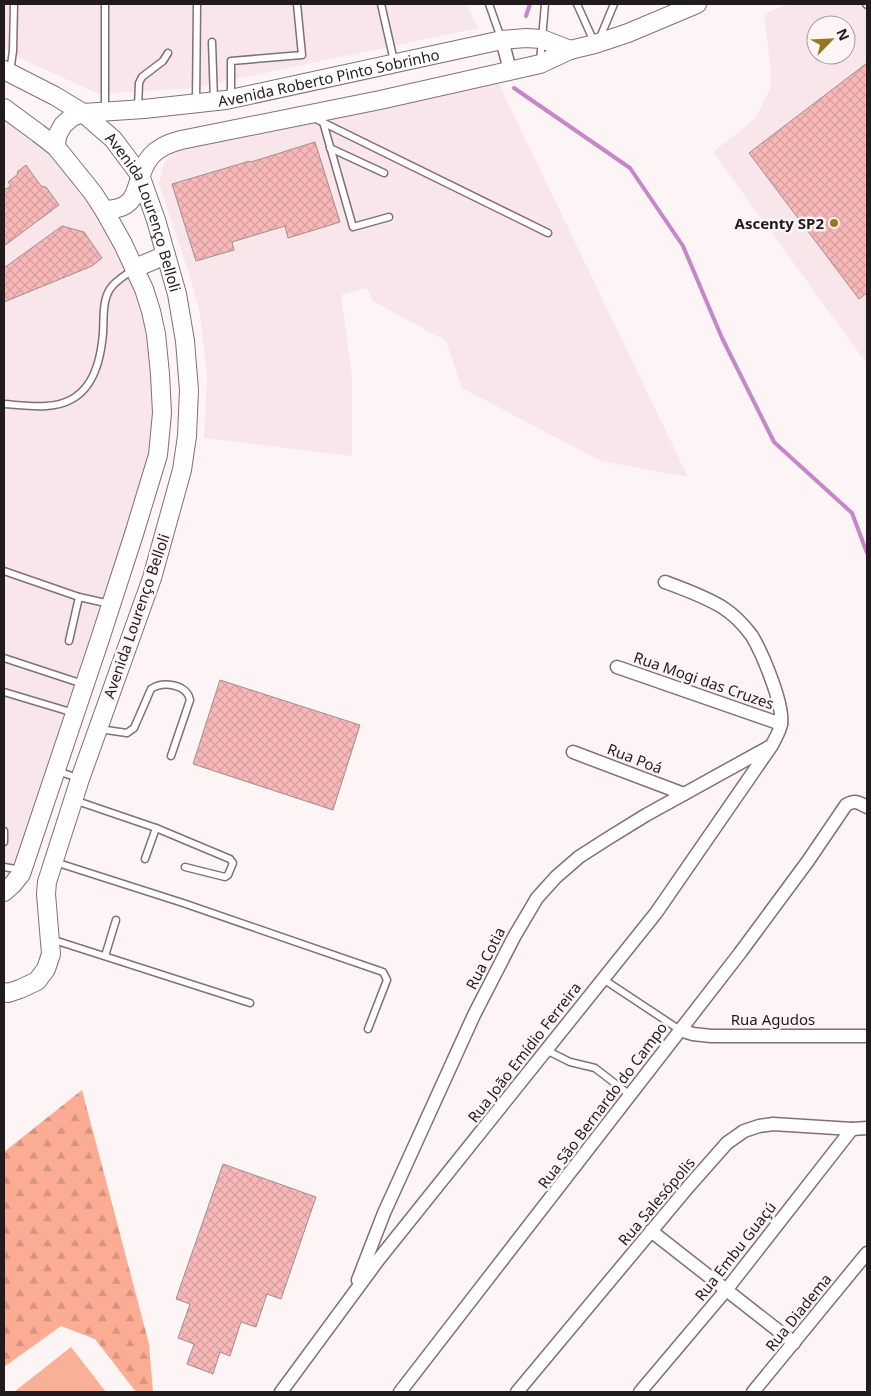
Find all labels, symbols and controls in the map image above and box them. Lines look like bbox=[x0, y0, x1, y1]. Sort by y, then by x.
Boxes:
north arrow bbox=[806, 15, 856, 65]
text: N bbox=[832, 25, 854, 44]
street label: Avenida Roberto Pinto Sobrinho bbox=[217, 44, 441, 111]
street label: Avenida Lourenço Belloli bbox=[102, 127, 186, 294]
place label: Ascenty SP2 bbox=[735, 213, 824, 233]
marker: Ascenty SP2 bbox=[828, 217, 840, 229]
street label: Avenida Lourenço Belloli bbox=[98, 531, 174, 701]
street label: Rua Mogi das Cruzes bbox=[631, 647, 777, 713]
street label: Rua Poá bbox=[605, 738, 665, 778]
street label: Rua Cotia bbox=[461, 924, 509, 992]
street label: Rua João Emídio Ferreira bbox=[463, 978, 585, 1126]
street label: Rua Agudos bbox=[731, 1009, 815, 1029]
street label: Rua São Bernardo do Campo bbox=[533, 1018, 671, 1192]
street label: Rua Salesópolis bbox=[613, 1153, 699, 1249]
street label: Rua Embu Guaçú bbox=[690, 1197, 780, 1305]
street label: Rua Diadema bbox=[761, 1269, 835, 1355]

